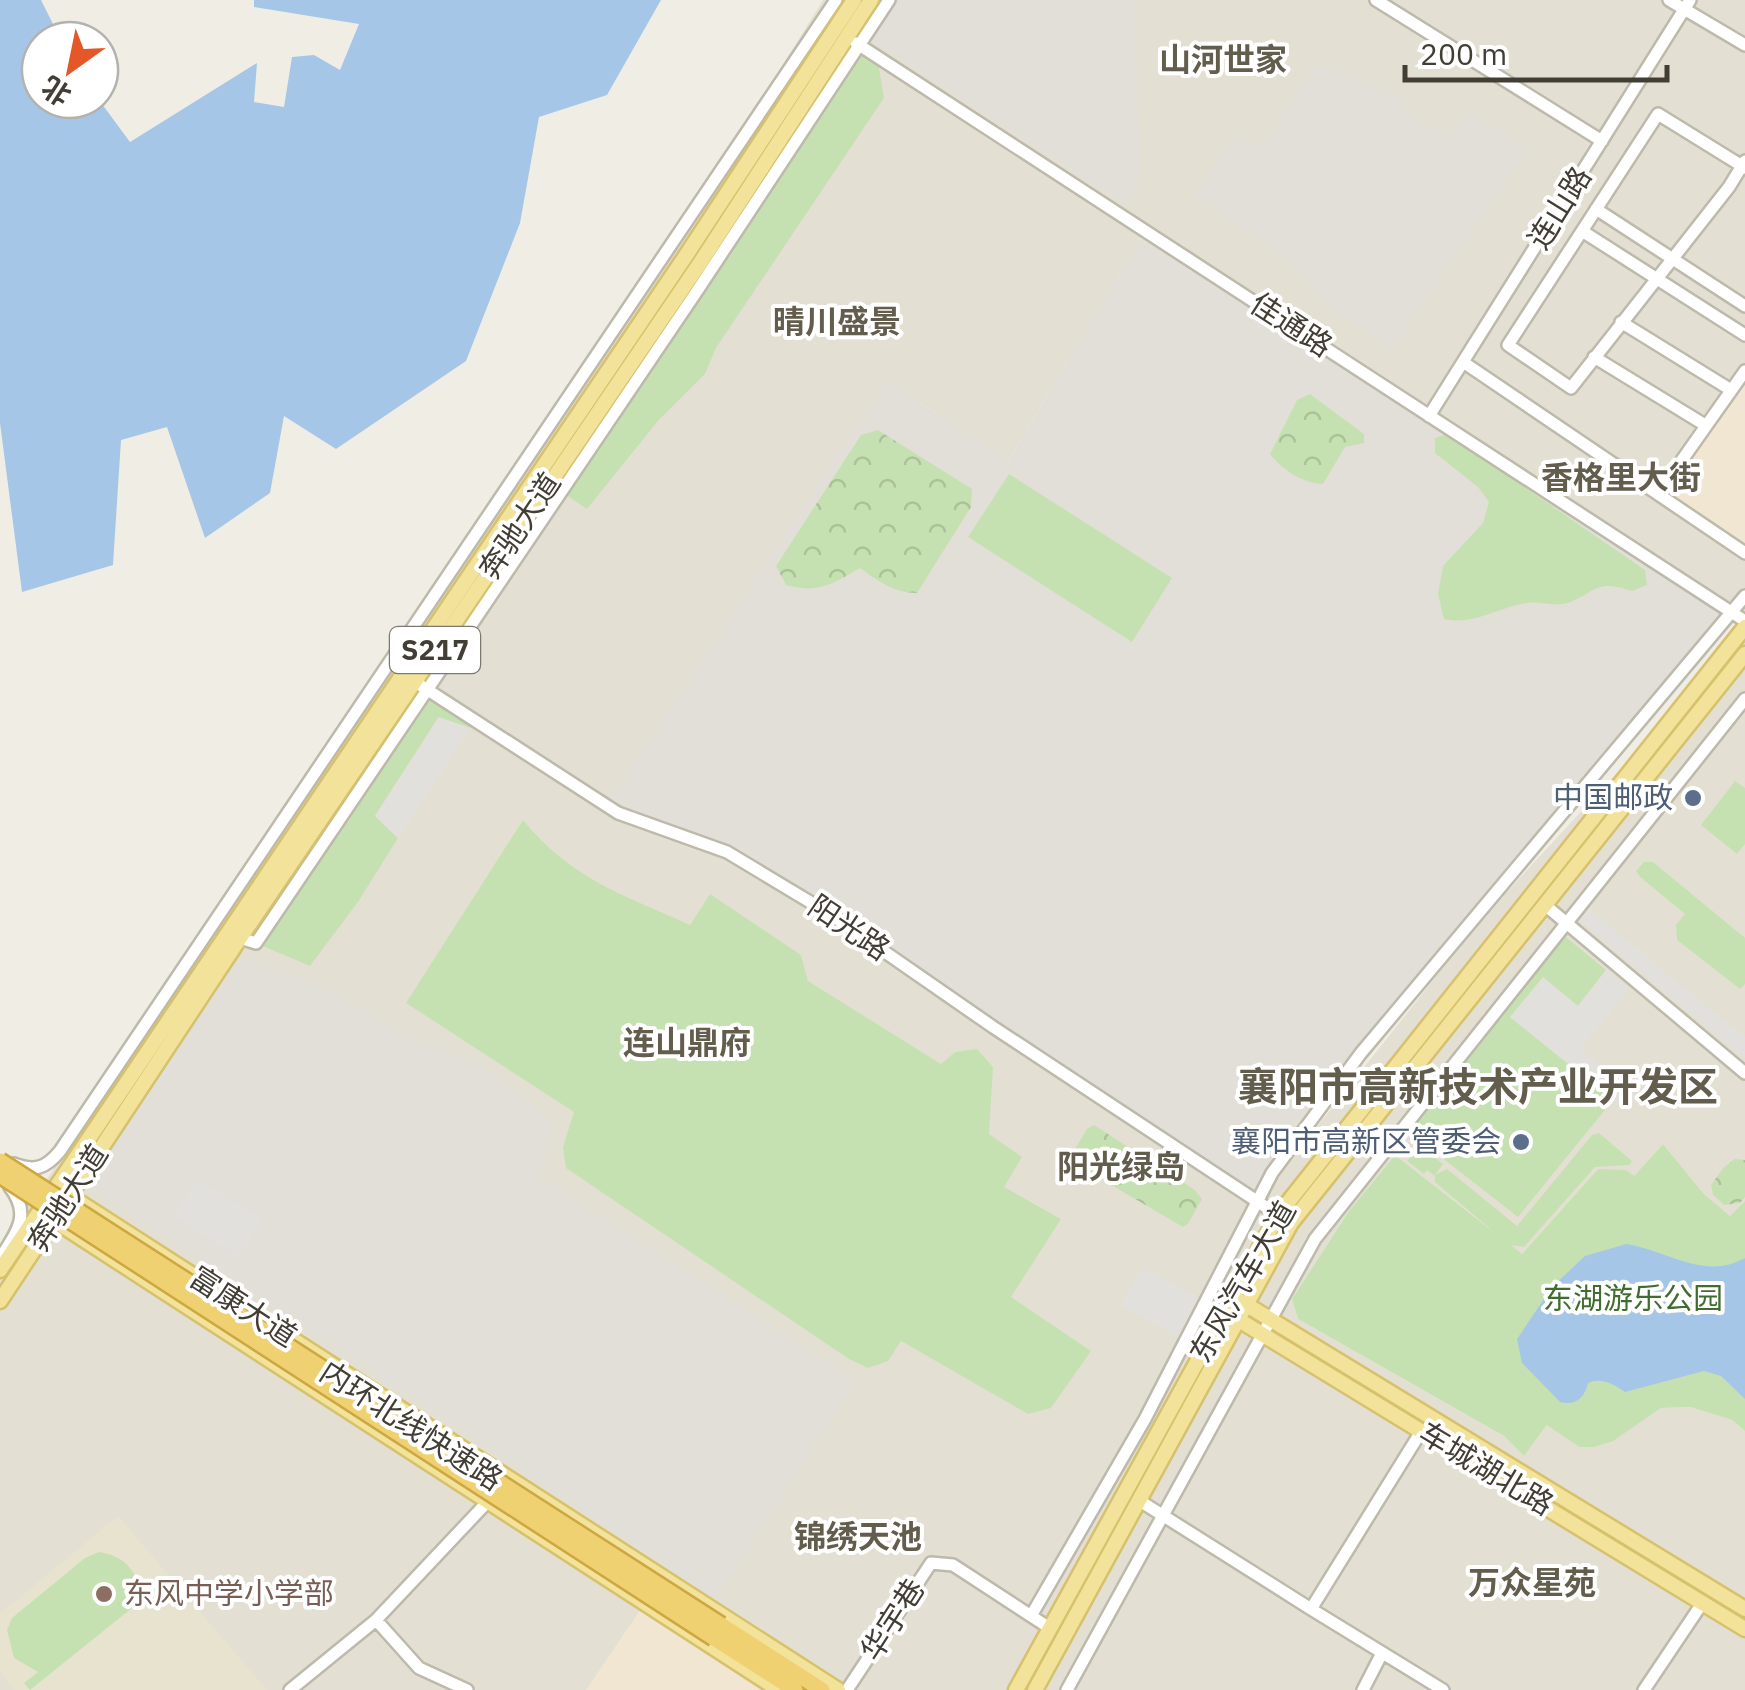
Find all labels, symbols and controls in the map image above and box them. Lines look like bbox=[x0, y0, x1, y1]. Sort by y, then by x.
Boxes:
north arrow bbox=[20, 20, 120, 120]
scale bar bbox=[1405, 20, 1668, 82]
text: 200 m bbox=[1420, 34, 1507, 73]
district label: 山河世家 bbox=[1159, 38, 1287, 80]
text: 北 bbox=[34, 68, 78, 115]
street label: 连山路 bbox=[1518, 159, 1599, 256]
street label: 佳通路 bbox=[1243, 283, 1340, 365]
district label: 晴川盛景 bbox=[773, 300, 901, 342]
district label: 香格里大街 bbox=[1541, 456, 1701, 498]
street label: 奔驰大道 bbox=[469, 465, 568, 586]
road number: S217 bbox=[390, 627, 480, 673]
place label: 中国邮政 bbox=[1553, 777, 1673, 816]
marker: 中国邮政 bbox=[1682, 787, 1704, 809]
street label: 阳光路 bbox=[802, 885, 898, 968]
district label: 连山鼎府 bbox=[623, 1021, 751, 1063]
district label: 襄阳市高新技术产业开发区 bbox=[1238, 1060, 1718, 1112]
place label: 襄阳市高新区管委会 bbox=[1231, 1121, 1501, 1160]
marker: 襄阳市高新区管委会 bbox=[1510, 1131, 1532, 1153]
street label: 奔驰大道 bbox=[18, 1136, 116, 1258]
district label: 阳光绿岛 bbox=[1057, 1145, 1185, 1187]
street label: 东风汽车大道 bbox=[1180, 1194, 1304, 1369]
street label: 富康大道 bbox=[183, 1257, 305, 1355]
park label: 东湖游乐公园 bbox=[1543, 1278, 1723, 1317]
street label: 内环北线快速路 bbox=[313, 1351, 510, 1498]
street label: 车城湖北路 bbox=[1412, 1412, 1561, 1523]
district label: 锦绣天池 bbox=[794, 1515, 922, 1557]
district label: 万众星苑 bbox=[1468, 1561, 1596, 1603]
street label: 华宇巷 bbox=[851, 1571, 933, 1668]
place label: 东风中学小学部 bbox=[124, 1573, 334, 1612]
marker: 东风中学小学部 bbox=[93, 1583, 115, 1605]

